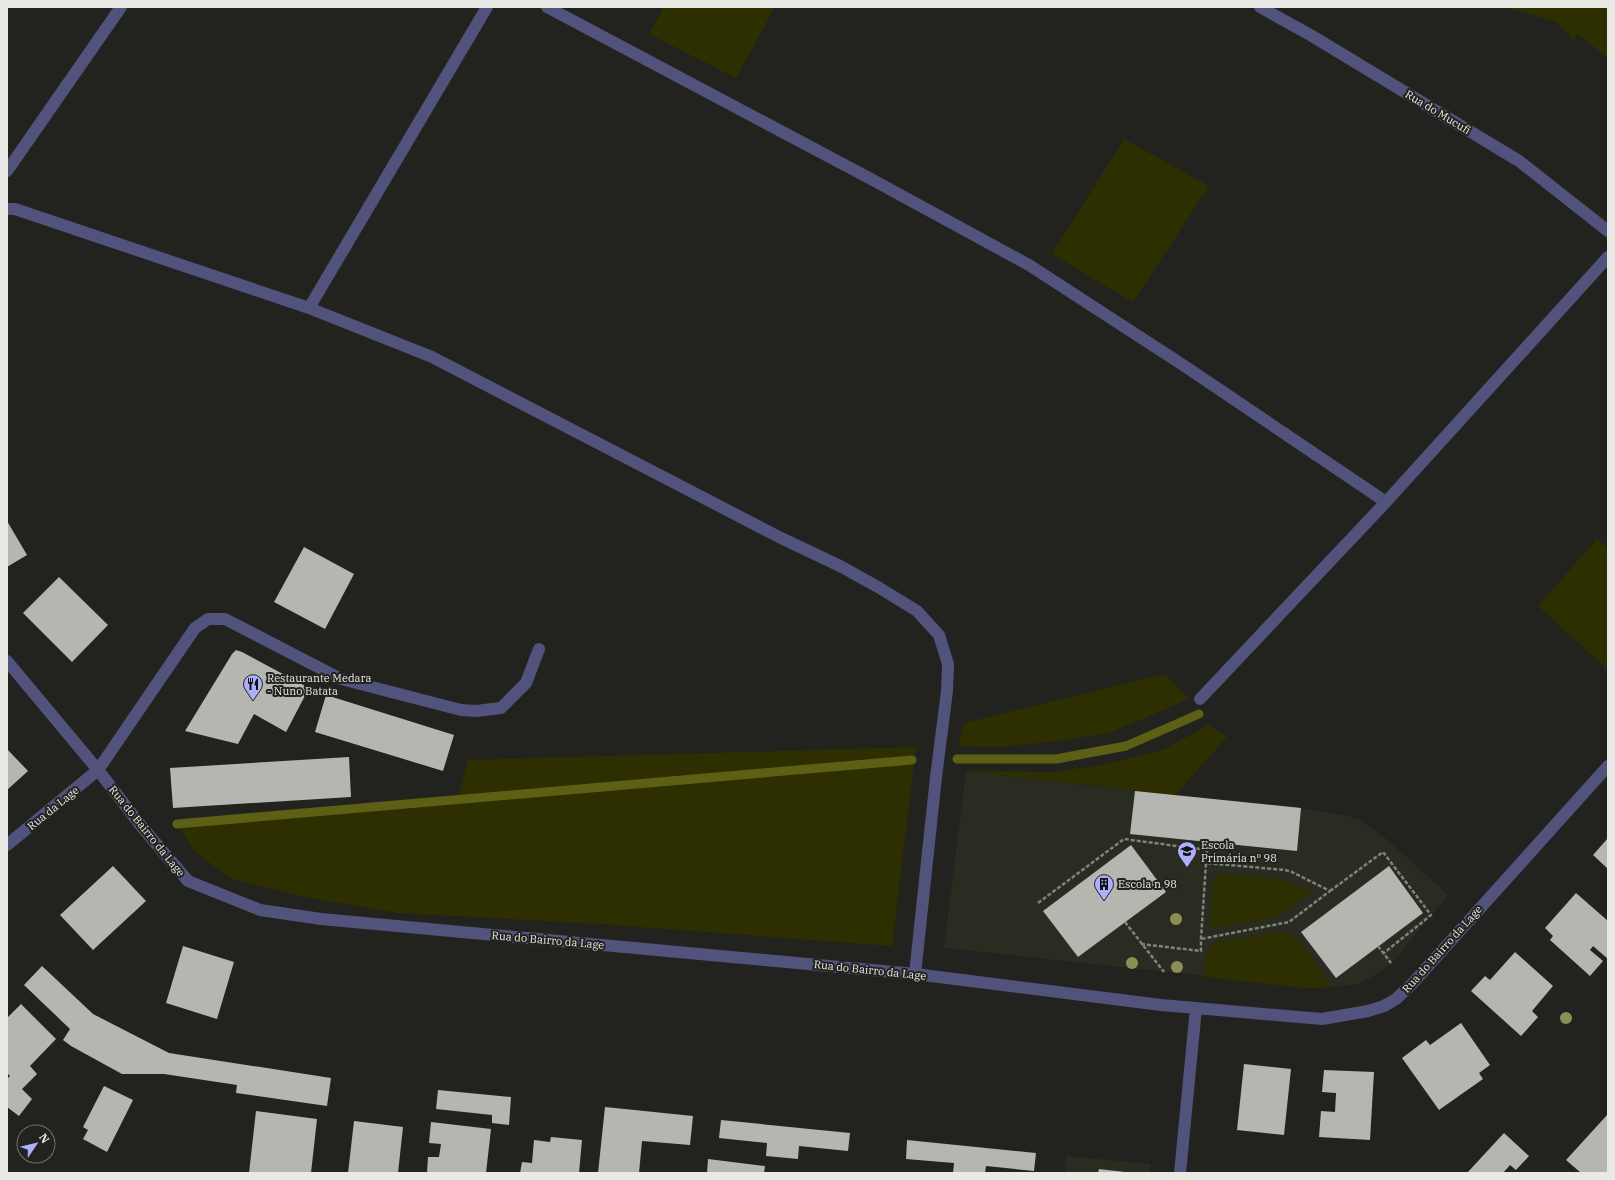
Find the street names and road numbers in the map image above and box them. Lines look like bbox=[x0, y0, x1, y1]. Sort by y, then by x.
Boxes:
street label: Rua do Mucufi bbox=[1403, 87, 1473, 137]
street label: Rua da Lage bbox=[24, 783, 82, 833]
street label: Rua do Bairro da Lage bbox=[106, 783, 188, 879]
street label: Rua do Bairro da Lage bbox=[1399, 902, 1485, 996]
street label: Rua do Bairro da Lage bbox=[491, 928, 605, 952]
street label: Rua do Bairro da Lage bbox=[813, 957, 927, 983]

